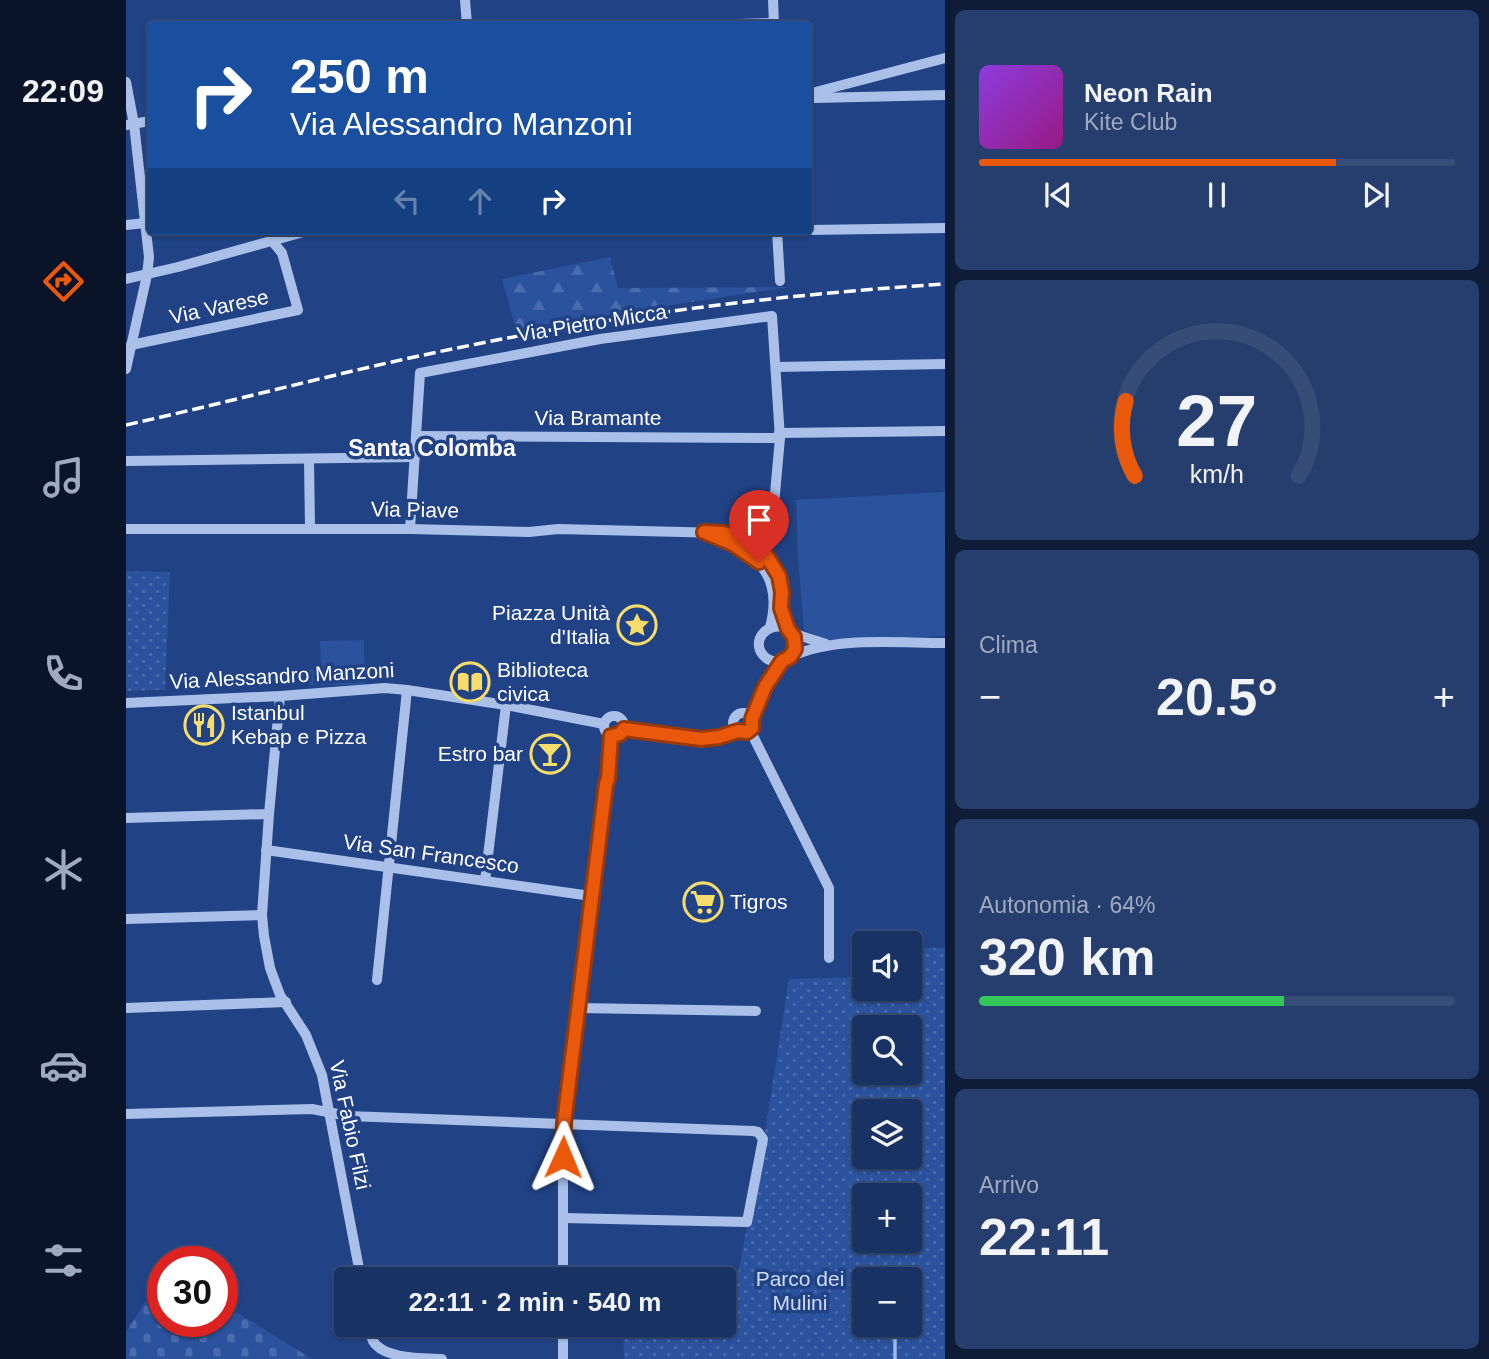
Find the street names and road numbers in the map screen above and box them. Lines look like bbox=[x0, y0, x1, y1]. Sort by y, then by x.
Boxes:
street label: Via Varese bbox=[167, 285, 271, 328]
street label: Via Pietro Micca bbox=[515, 299, 669, 346]
street label: Via Bramante bbox=[535, 406, 661, 429]
street label: Via Piave bbox=[371, 497, 459, 522]
street label: Via Alessandro Manzoni bbox=[169, 658, 395, 693]
street label: Via San Francesco bbox=[342, 830, 520, 877]
street label: Via Fabio Filzi bbox=[326, 1058, 375, 1192]

